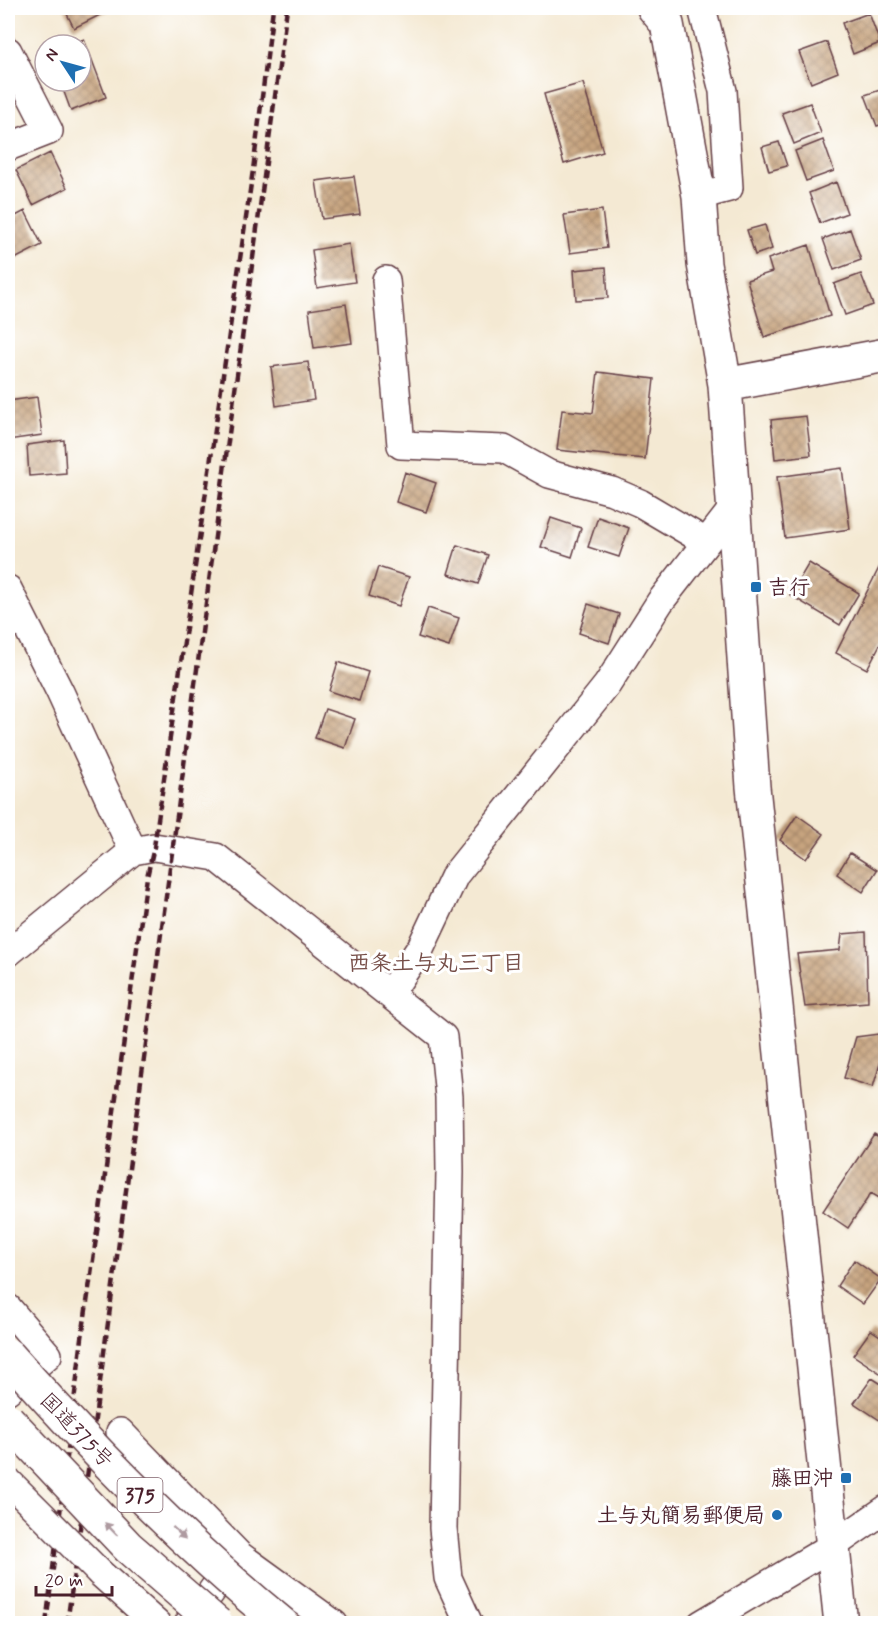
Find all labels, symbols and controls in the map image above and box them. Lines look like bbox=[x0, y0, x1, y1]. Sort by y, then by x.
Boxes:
north arrow bbox=[33, 33, 93, 93]
text: N bbox=[40, 45, 64, 66]
place label: 吉行 bbox=[768, 574, 810, 602]
marker: 吉行 bbox=[749, 580, 763, 594]
district label: 西条土与丸三丁目 bbox=[348, 950, 524, 978]
street label: 国道375号 bbox=[33, 1387, 119, 1474]
place label: 藤田沖 bbox=[771, 1465, 834, 1493]
marker: 藤田沖 bbox=[839, 1471, 853, 1485]
road number: 375 bbox=[118, 1478, 162, 1512]
place label: 土与丸簡易郵便局 bbox=[597, 1502, 765, 1530]
marker: 土与丸簡易郵便局 bbox=[770, 1508, 784, 1522]
one-way arrow bbox=[104, 1523, 118, 1537]
one-way arrow bbox=[171, 1526, 186, 1539]
scale bar bbox=[36, 1559, 112, 1597]
text: 20 m bbox=[45, 1569, 83, 1593]

